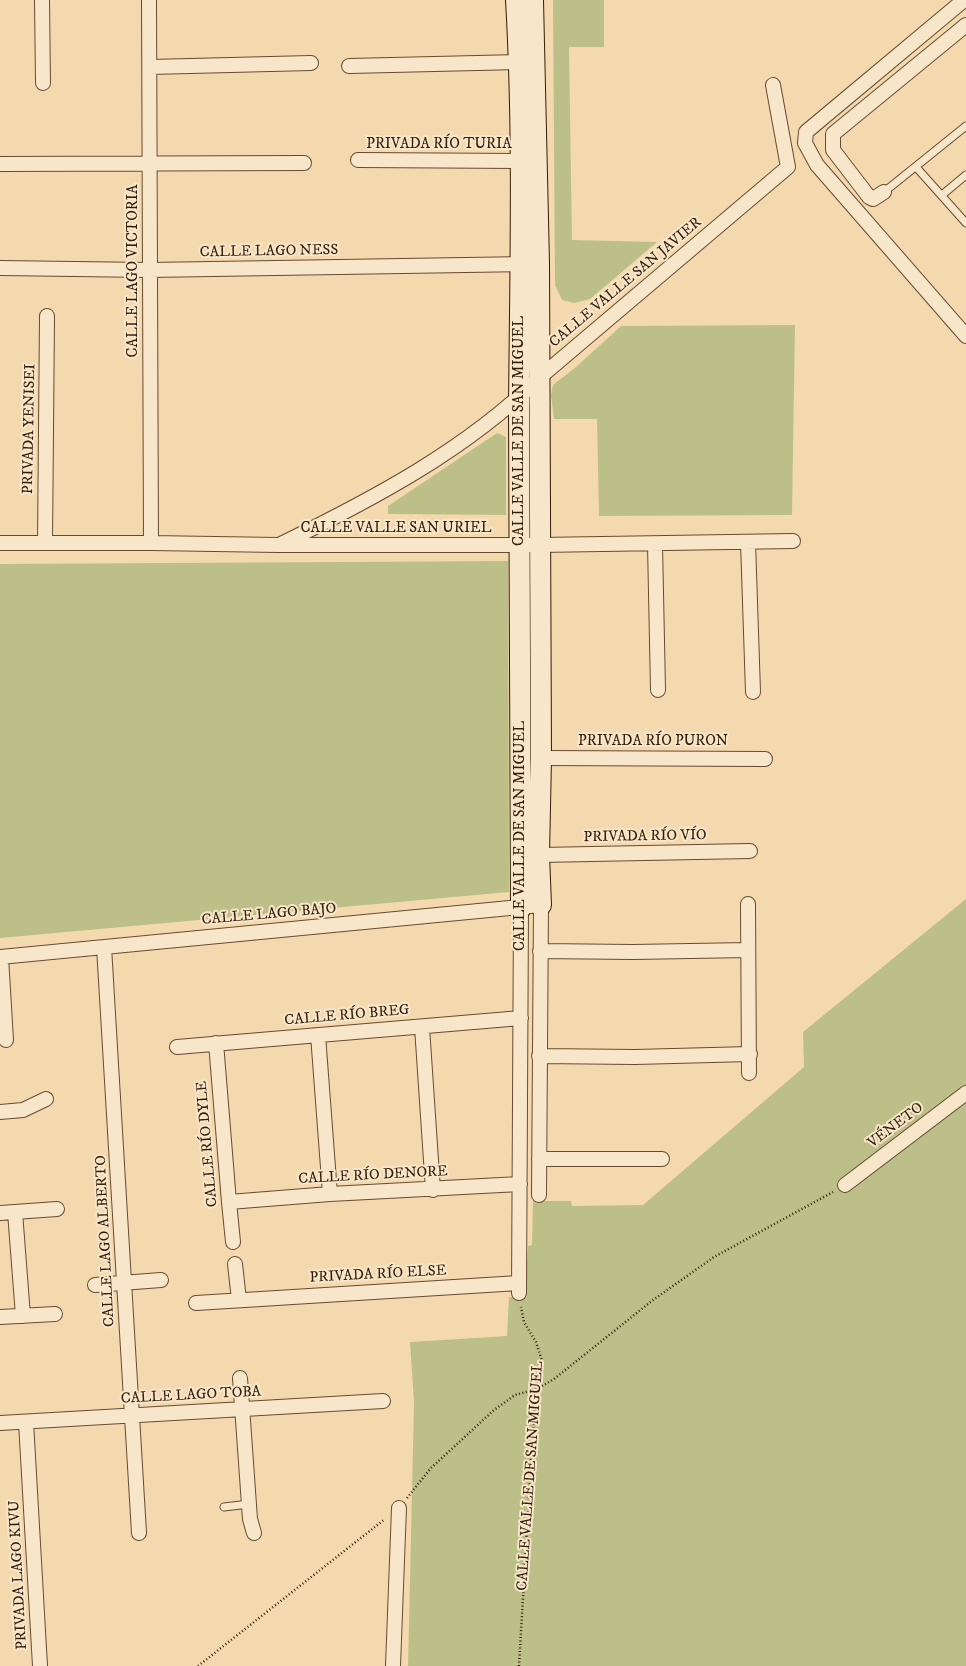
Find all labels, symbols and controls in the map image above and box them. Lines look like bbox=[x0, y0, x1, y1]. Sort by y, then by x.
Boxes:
street label: PRIVADA RÍO TURIA bbox=[366, 136, 512, 154]
street label: CALLE LAGO VICTORIA bbox=[125, 185, 143, 357]
street label: CALLE VALLE SAN JAVIER bbox=[546, 214, 706, 352]
street label: CALLE LAGO NESS bbox=[200, 242, 338, 262]
street label: CALLE VALLE DE SAN MIGUEL bbox=[511, 316, 529, 546]
street label: PRIVADA YENISEI bbox=[20, 364, 40, 494]
street label: CALLE VALLE SAN URIEL bbox=[300, 520, 492, 538]
street label: CALLE VALLE DE SAN MIGUEL bbox=[512, 721, 530, 951]
street label: PRIVADA RÍO PURON bbox=[578, 733, 728, 751]
street label: PRIVADA RÍO VÍO bbox=[583, 827, 707, 847]
street label: CALLE LAGO BAJO bbox=[201, 900, 337, 930]
street label: CALLE RÍO BREG bbox=[284, 1002, 410, 1030]
street label: CALLE RÍO DYLE bbox=[194, 1080, 222, 1208]
street label: VÉNETO bbox=[865, 1099, 927, 1153]
street label: CALLE LAGO ALBERTO bbox=[93, 1155, 119, 1327]
street label: CALLE RÍO DENORE bbox=[298, 1163, 448, 1189]
street label: PRIVADA RÍO ELSE bbox=[309, 1262, 447, 1288]
street label: CALLE VALLE DE SAN MIGUEL bbox=[514, 1361, 548, 1591]
street label: CALLE LAGO TOBA bbox=[120, 1383, 262, 1409]
street label: PRIVADA LAGO KIVU bbox=[6, 1500, 32, 1650]

